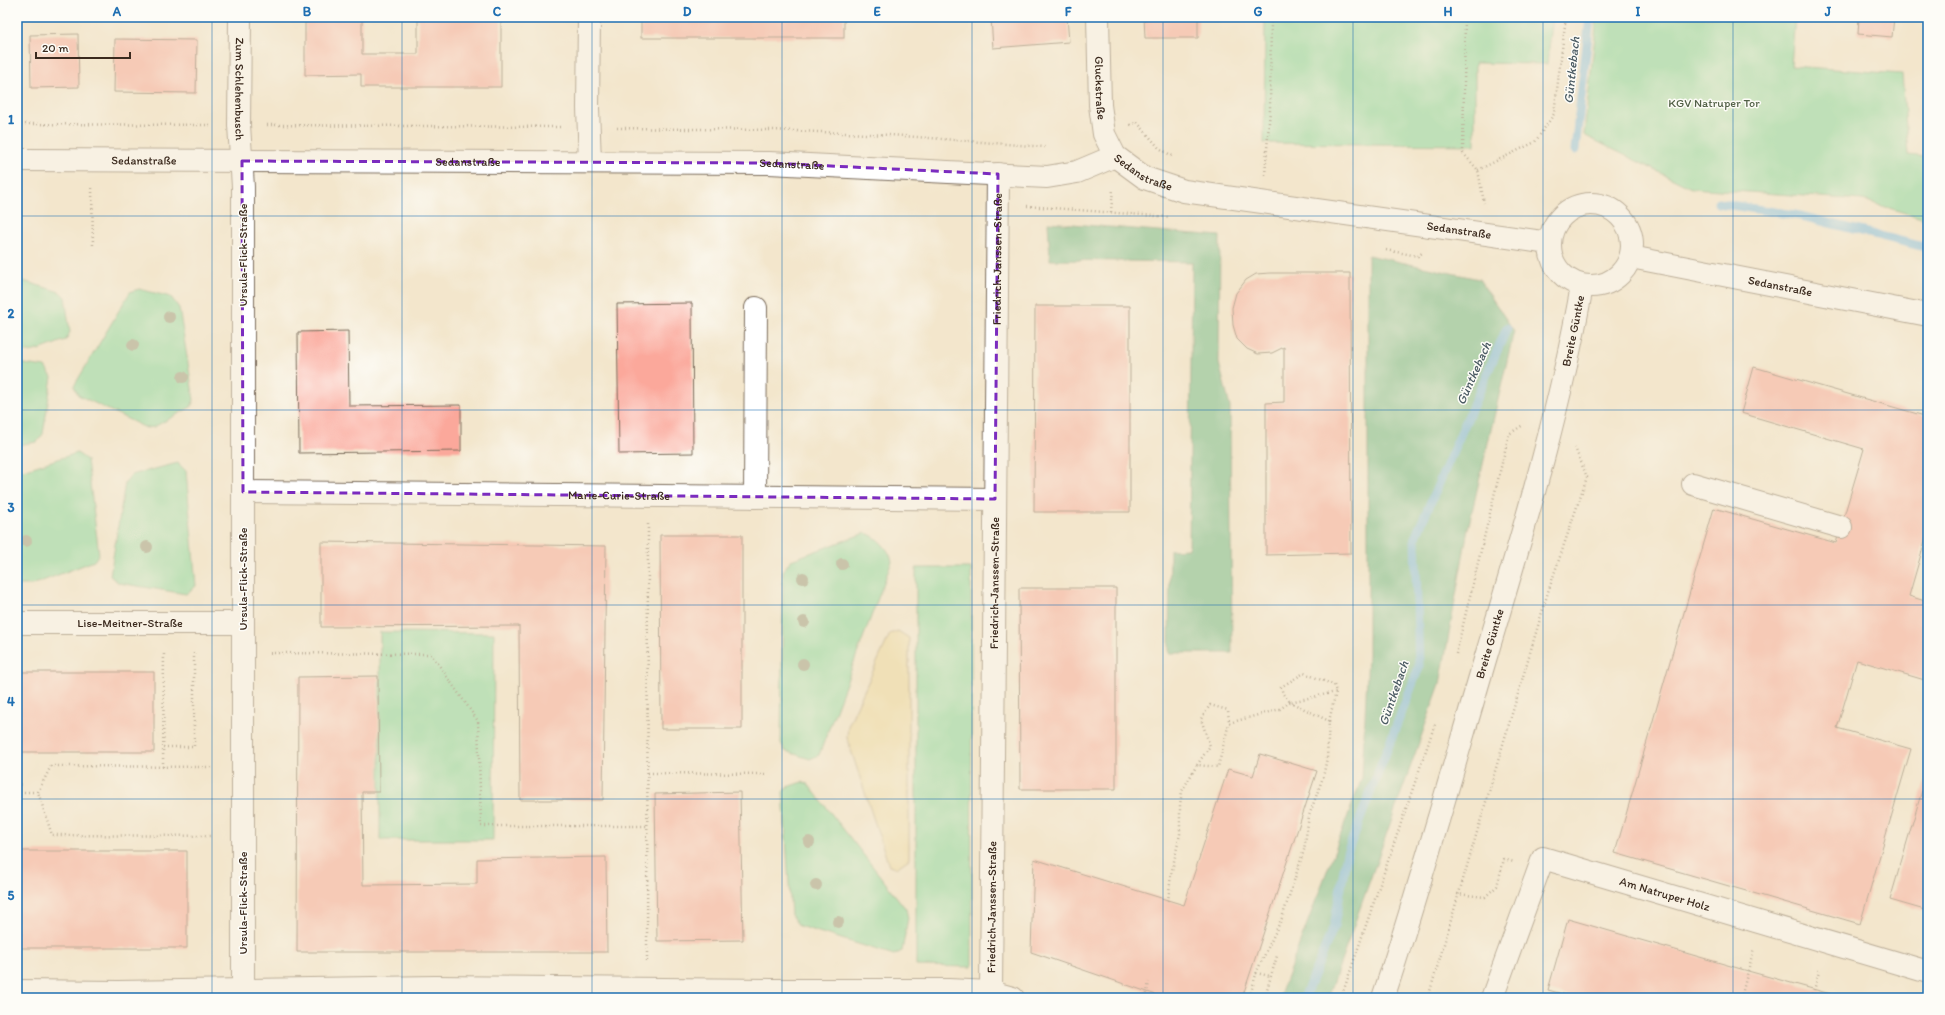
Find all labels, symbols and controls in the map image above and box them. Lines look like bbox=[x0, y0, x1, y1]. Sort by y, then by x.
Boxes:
text: A bbox=[112, 4, 122, 19]
text: B bbox=[303, 4, 312, 19]
text: C bbox=[493, 4, 502, 19]
text: D bbox=[683, 4, 692, 19]
text: E bbox=[873, 4, 881, 19]
text: F bbox=[1065, 4, 1072, 19]
text: G bbox=[1254, 4, 1263, 19]
text: H bbox=[1444, 4, 1453, 19]
text: I bbox=[1636, 4, 1641, 19]
text: J bbox=[1824, 4, 1832, 19]
scale bar bbox=[36, 34, 130, 60]
water label: Güntkebach bbox=[1561, 36, 1582, 104]
street label: Zum Schlehenbusch bbox=[232, 37, 247, 141]
text: 20 m bbox=[42, 41, 69, 55]
street label: Gluckstraße bbox=[1092, 56, 1109, 121]
park label: KGV Natruper Tor bbox=[1668, 96, 1760, 110]
text: 1 bbox=[8, 112, 14, 127]
street label: Sedanstraße bbox=[1111, 151, 1175, 194]
street label: Sedanstraße bbox=[111, 153, 177, 168]
street label: Sedanstraße bbox=[435, 155, 501, 169]
street label: Sedanstraße bbox=[759, 156, 825, 173]
street label: Friedrich-Janssen-Straße bbox=[990, 193, 1005, 325]
street label: Ursula-Flick-Straße bbox=[236, 203, 250, 306]
street label: Sedanstraße bbox=[1426, 219, 1493, 242]
street label: Sedanstraße bbox=[1747, 273, 1814, 299]
street label: Breite Güntke bbox=[1559, 294, 1587, 368]
text: 2 bbox=[8, 306, 15, 321]
water label: Güntkebach bbox=[1453, 339, 1494, 407]
street label: Marie-Curie-Straße bbox=[568, 488, 670, 503]
text: 3 bbox=[7, 500, 15, 515]
street label: Friedrich-Janssen-Straße bbox=[987, 517, 1002, 649]
street label: Ursula-Flick-Straße bbox=[236, 527, 250, 630]
street label: Breite Güntke bbox=[1473, 607, 1507, 680]
street label: Lise-Meitner-Straße bbox=[77, 616, 183, 630]
water label: Güntkebach bbox=[1375, 659, 1412, 727]
text: 4 bbox=[7, 694, 15, 709]
street label: Friedrich-Janssen-Straße bbox=[984, 841, 999, 973]
street label: Ursula-Flick-Straße bbox=[236, 851, 250, 954]
street label: Am Natruper Holz bbox=[1618, 874, 1712, 914]
text: 5 bbox=[8, 888, 15, 903]

